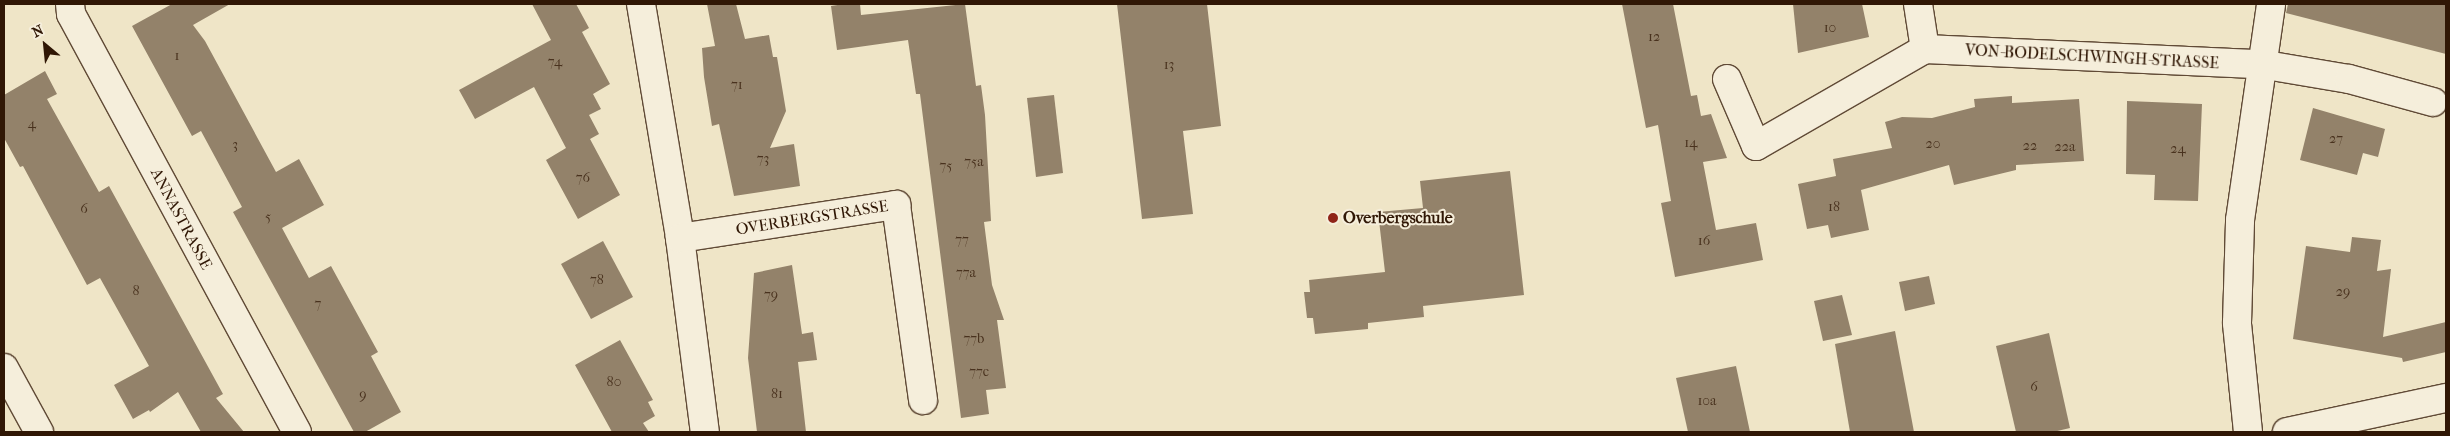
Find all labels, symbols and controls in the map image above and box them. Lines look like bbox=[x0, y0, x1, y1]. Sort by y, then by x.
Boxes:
north arrow bbox=[20, 20, 70, 70]
house number: 10 bbox=[1824, 20, 1836, 36]
text: N bbox=[29, 21, 46, 41]
house number: 12 bbox=[1648, 29, 1660, 45]
street label: VON-BODELSCHWINGH-STRASSE bbox=[1965, 41, 2219, 73]
house number: 1 bbox=[175, 48, 179, 64]
house number: 74 bbox=[548, 54, 562, 70]
house number: 13 bbox=[1164, 57, 1174, 73]
house number: 71 bbox=[731, 77, 743, 93]
house number: 4 bbox=[28, 116, 36, 132]
house number: 27 bbox=[2329, 131, 2343, 147]
house number: 14 bbox=[1684, 135, 1698, 151]
house number: 20 bbox=[1926, 136, 1940, 152]
house number: 3 bbox=[232, 137, 238, 153]
house number: 22 bbox=[2023, 138, 2037, 154]
house number: 22a bbox=[2055, 139, 2075, 155]
house number: 24 bbox=[2170, 141, 2186, 157]
house number: 73 bbox=[757, 151, 769, 167]
house number: 75a bbox=[964, 154, 984, 170]
house number: 75 bbox=[940, 158, 952, 174]
street label: ANNASTRASSE bbox=[146, 165, 216, 273]
house number: 76 bbox=[576, 170, 590, 186]
street label: OVERBERGSTRASSE bbox=[734, 196, 890, 240]
house number: 18 bbox=[1828, 199, 1840, 215]
house number: 6 bbox=[80, 201, 88, 217]
place label: Overbergschule bbox=[1343, 208, 1453, 228]
house number: 5 bbox=[265, 209, 271, 225]
marker: Overbergschule bbox=[1327, 212, 1339, 224]
house number: 77 bbox=[955, 232, 969, 248]
house number: 16 bbox=[1698, 233, 1710, 249]
house number: 77a bbox=[956, 265, 976, 281]
house number: 78 bbox=[590, 272, 604, 288]
house number: 8 bbox=[132, 283, 140, 299]
house number: 29 bbox=[2336, 284, 2350, 300]
house number: 79 bbox=[764, 287, 778, 303]
house number: 7 bbox=[315, 296, 321, 312]
house number: 77b bbox=[964, 331, 984, 347]
house number: 77c bbox=[969, 364, 989, 380]
house number: 80 bbox=[607, 374, 621, 390]
house number: 6 bbox=[2030, 379, 2038, 395]
house number: 81 bbox=[771, 386, 783, 402]
house number: 9 bbox=[359, 387, 367, 403]
house number: 10a bbox=[1697, 393, 1717, 409]

